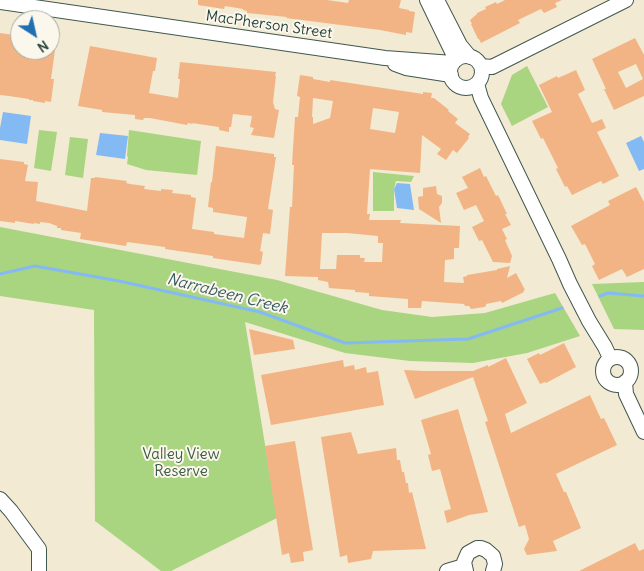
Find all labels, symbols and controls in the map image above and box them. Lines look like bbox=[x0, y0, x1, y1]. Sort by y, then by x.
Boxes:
street label: MacPherson Street bbox=[205, 7, 333, 43]
north arrow bbox=[10, 10, 60, 60]
text: N bbox=[34, 36, 52, 57]
water label: Narrabeen Creek bbox=[165, 270, 289, 318]
park label: Valley View Reserve bbox=[143, 446, 219, 481]

